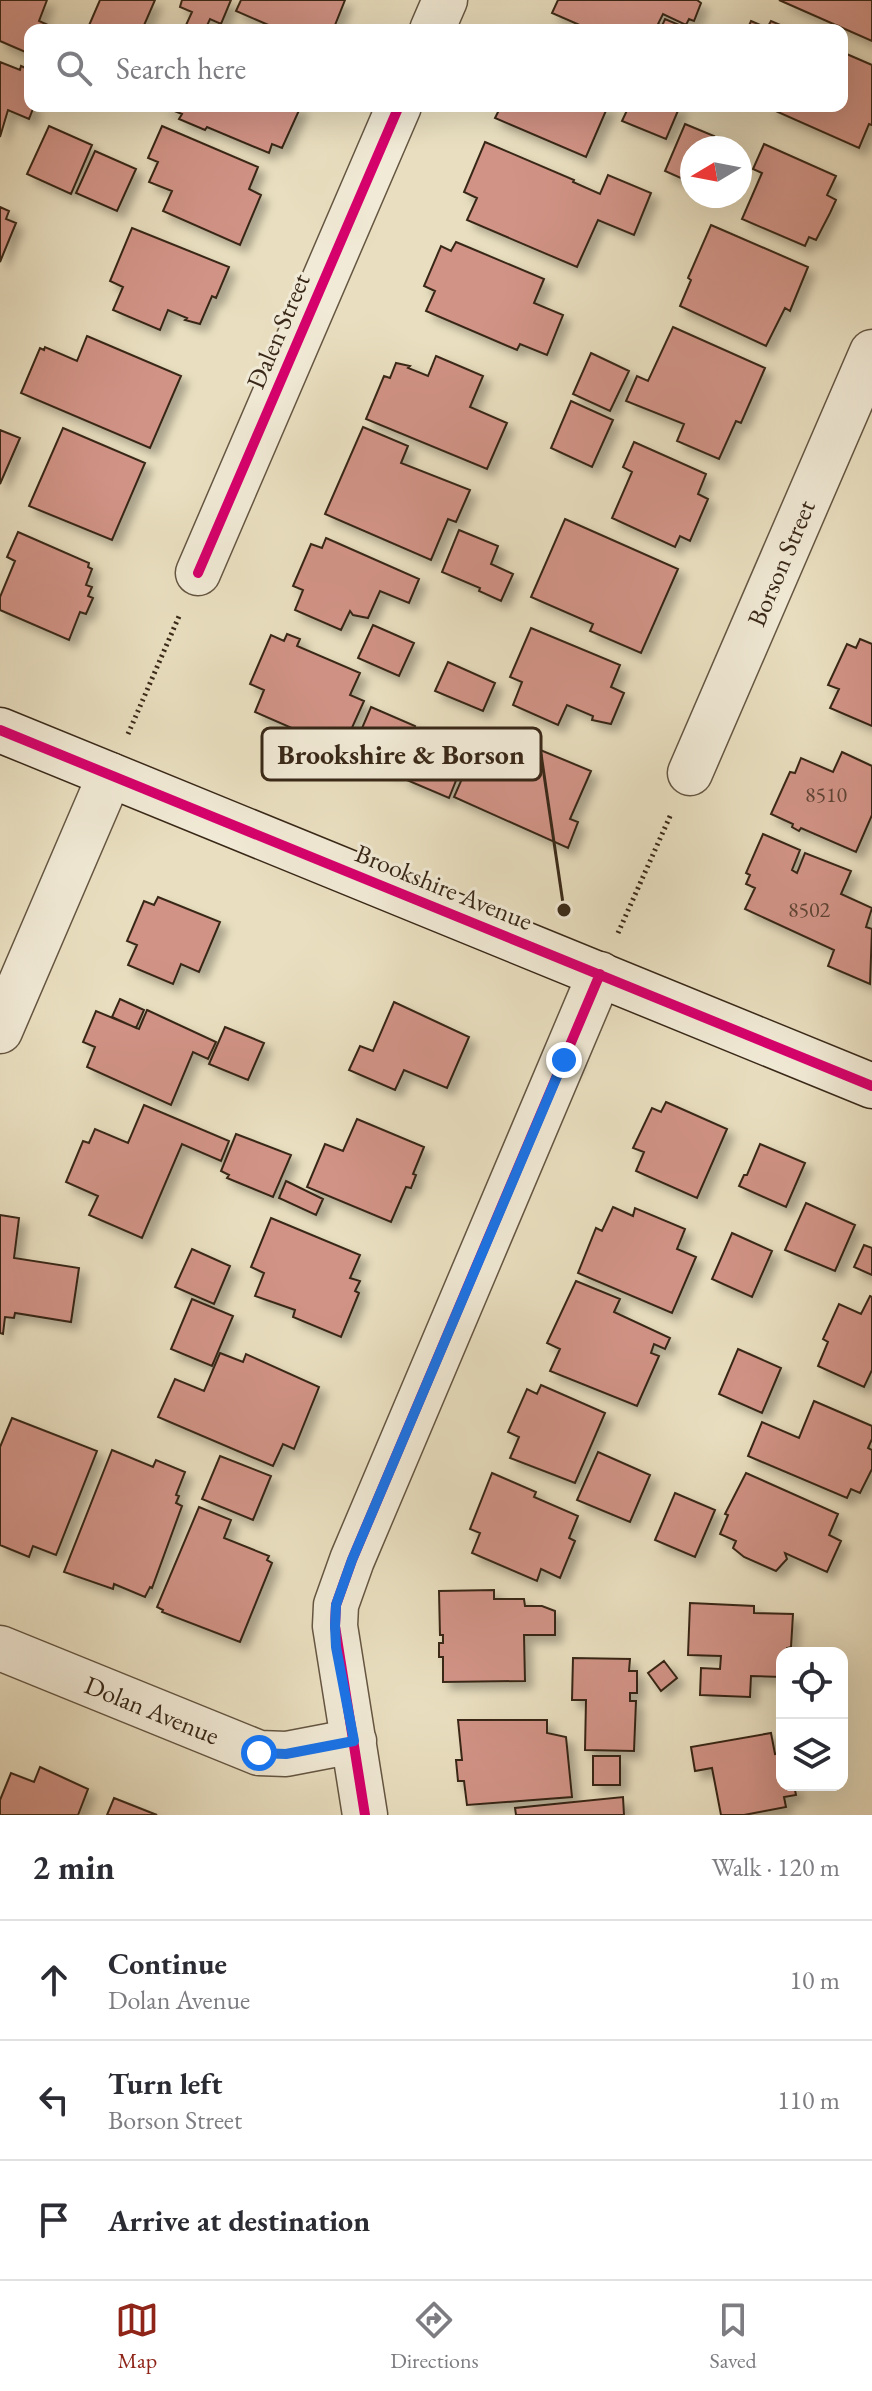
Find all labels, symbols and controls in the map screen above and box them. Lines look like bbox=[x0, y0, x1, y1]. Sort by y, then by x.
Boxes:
search box bbox=[24, 24, 848, 112]
icon: search bbox=[52, 46, 96, 90]
text: Search here bbox=[116, 49, 246, 88]
north arrow bbox=[680, 136, 752, 208]
street label: Dalen Street bbox=[238, 268, 318, 394]
street label: Borson Street bbox=[739, 495, 823, 631]
callout: Brookshire & Borson bbox=[262, 728, 541, 780]
text: Brookshire & Borson bbox=[277, 736, 525, 772]
house number: 8510 bbox=[805, 780, 848, 809]
street label: Brookshire Avenue bbox=[350, 836, 538, 938]
house number: 8502 bbox=[788, 895, 831, 924]
route end bbox=[546, 1042, 582, 1078]
map controls bbox=[776, 1647, 848, 1791]
button: locate bbox=[776, 1647, 848, 1719]
street label: Dolan Avenue bbox=[80, 1668, 224, 1752]
button: layers bbox=[776, 1719, 848, 1791]
route start bbox=[241, 1735, 277, 1771]
text: 2 min bbox=[32, 1845, 115, 1889]
text: Walk · 120 m bbox=[712, 1850, 840, 1884]
text: Continue bbox=[108, 1944, 227, 1983]
icon: ahead bbox=[32, 1958, 76, 2002]
text: 10 m bbox=[790, 1963, 840, 1997]
text: Dolan Avenue bbox=[108, 1983, 250, 2017]
text: Turn left bbox=[108, 2064, 222, 2103]
icon: left bbox=[32, 2078, 76, 2122]
text: 110 m bbox=[777, 2083, 840, 2117]
text: Borson Street bbox=[108, 2103, 242, 2137]
icon: arrive bbox=[32, 2198, 76, 2242]
text: Arrive at destination bbox=[108, 2201, 370, 2240]
tab: Map bbox=[115, 2298, 159, 2375]
tab: Directions bbox=[390, 2298, 479, 2375]
tab: Saved bbox=[709, 2298, 757, 2375]

